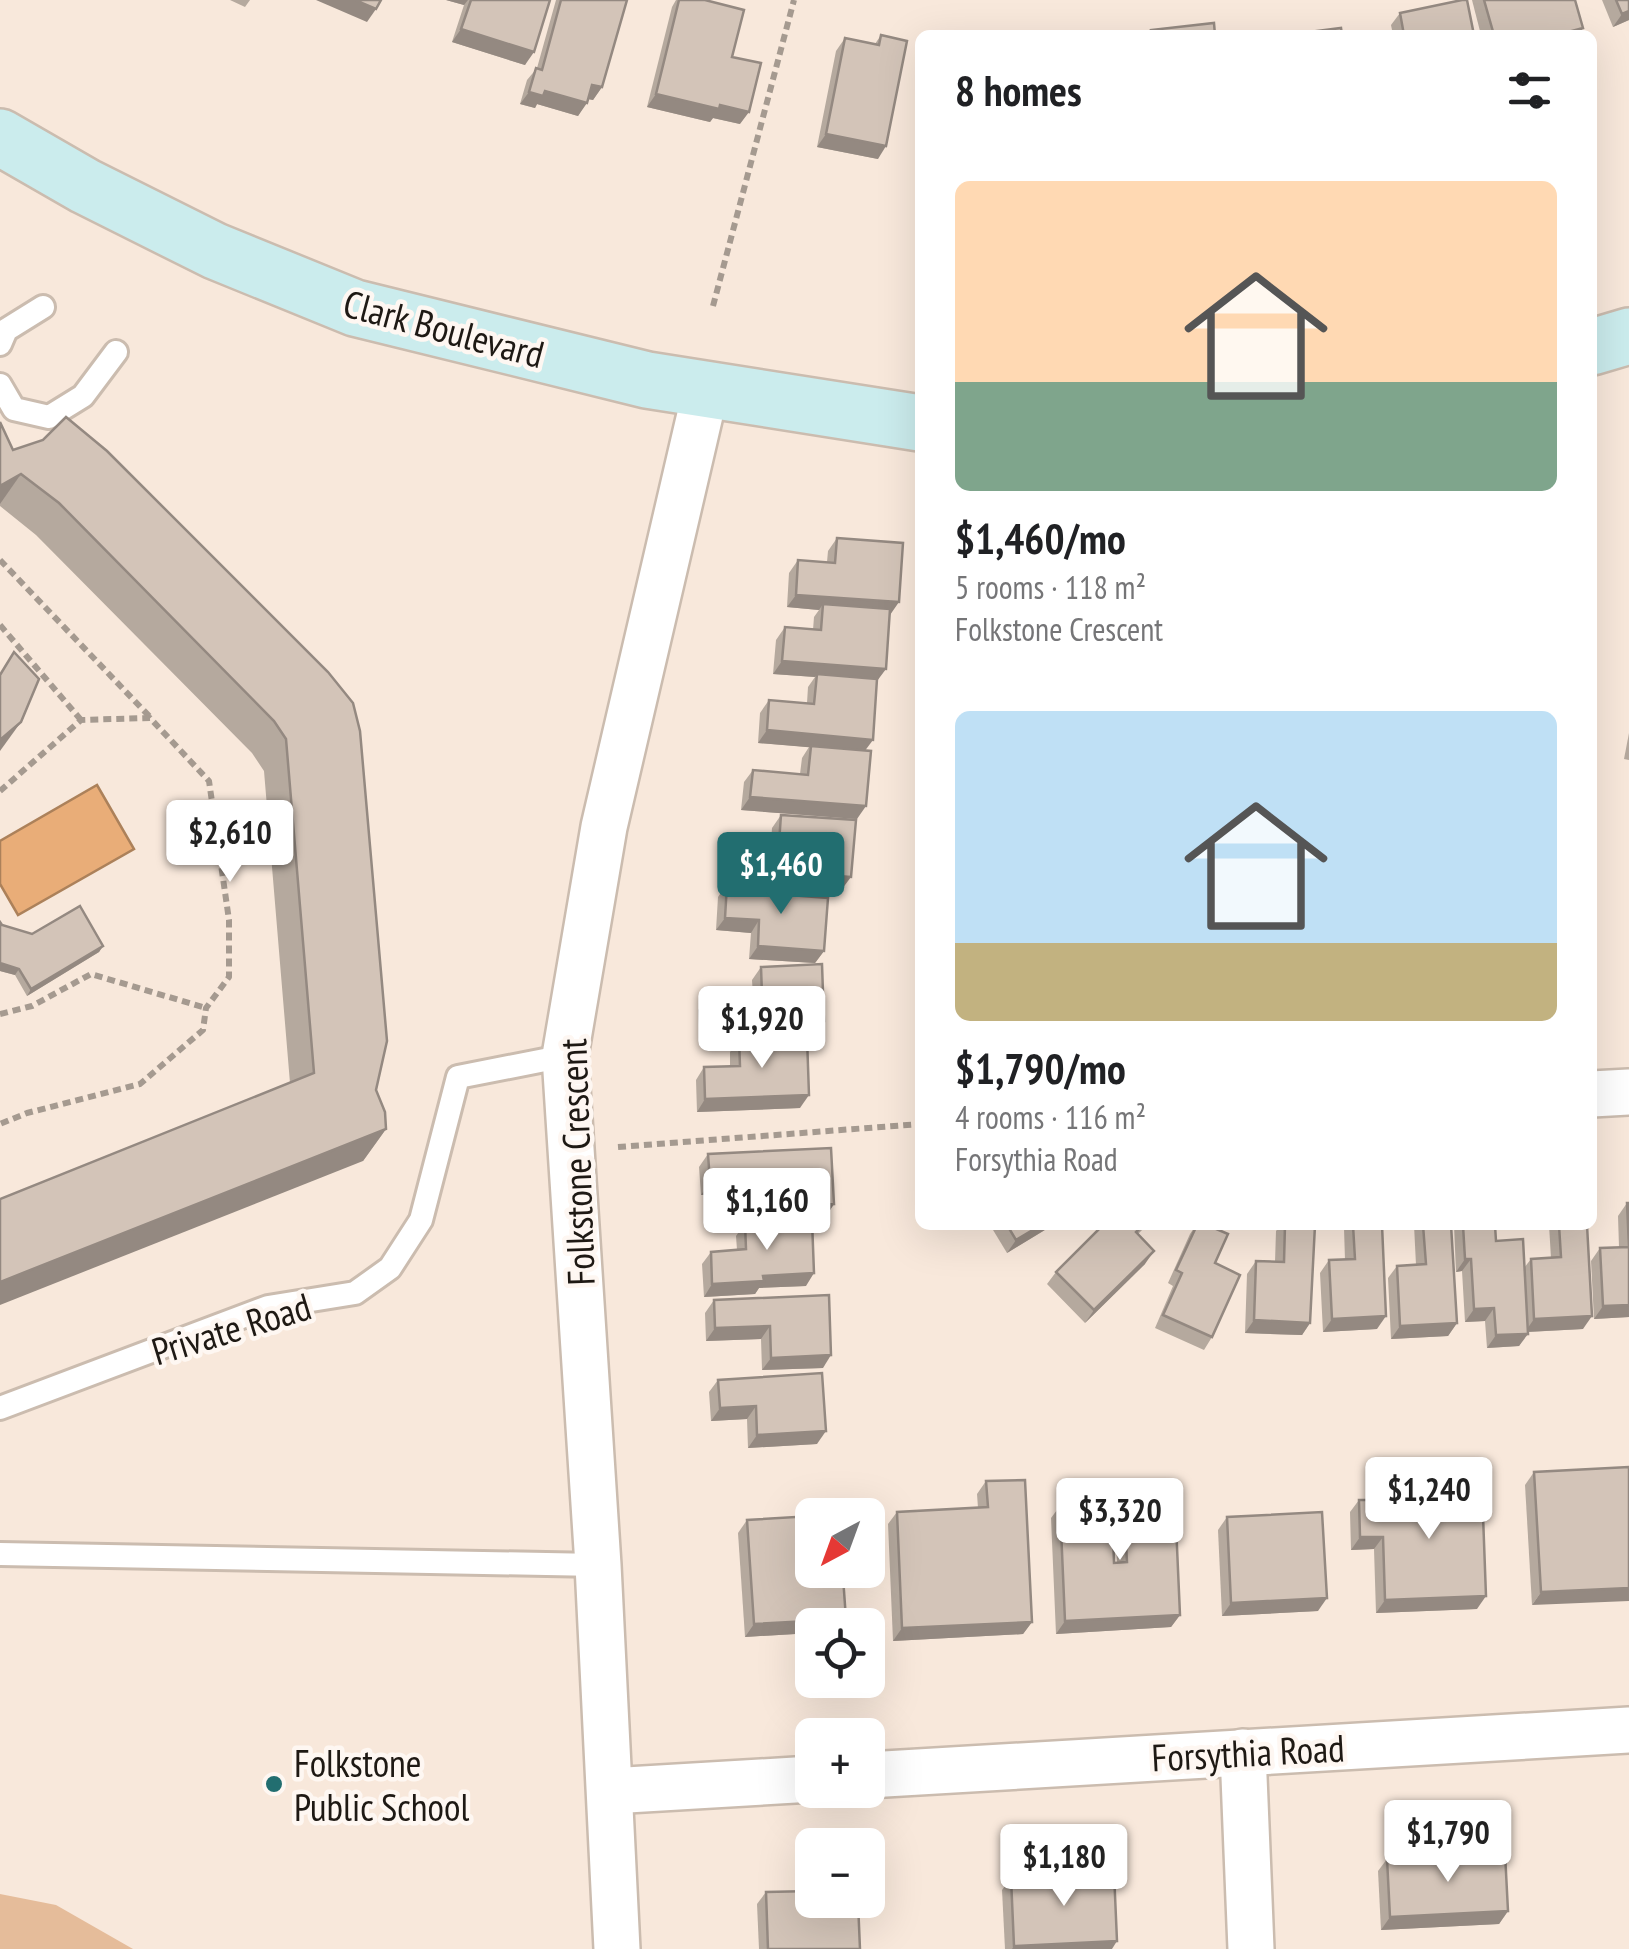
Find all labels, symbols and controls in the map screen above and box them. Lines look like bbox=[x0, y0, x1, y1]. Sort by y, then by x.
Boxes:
text: 8 homes bbox=[955, 63, 1082, 118]
icon: filters bbox=[1502, 63, 1557, 118]
icon: home bbox=[1166, 246, 1346, 426]
street label: Clark Boulevard bbox=[339, 278, 549, 378]
text: $1,460/mo bbox=[955, 511, 1126, 566]
text: 5 rooms · 118 m² bbox=[955, 566, 1146, 608]
text: Folkstone Crescent bbox=[955, 608, 1163, 650]
icon: home bbox=[1166, 776, 1346, 956]
pin: $2,610 bbox=[149, 800, 311, 885]
text: $2,610 bbox=[188, 811, 272, 853]
pin: $1,460 bbox=[700, 832, 862, 917]
text: $1,460 bbox=[739, 843, 823, 885]
pin: $1,920 bbox=[681, 986, 843, 1071]
text: $1,920 bbox=[720, 997, 804, 1039]
street label: Folkstone Crescent bbox=[547, 1037, 605, 1286]
text: $1,790/mo bbox=[955, 1041, 1126, 1096]
text: 4 rooms · 116 m² bbox=[955, 1096, 1146, 1138]
text: Forsythia Road bbox=[955, 1138, 1118, 1180]
pin: $1,160 bbox=[686, 1168, 848, 1253]
text: $1,160 bbox=[725, 1179, 809, 1221]
street label: Private Road bbox=[146, 1281, 316, 1375]
pin: $1,240 bbox=[1348, 1457, 1510, 1542]
text: $1,240 bbox=[1387, 1468, 1471, 1510]
pin: $3,320 bbox=[1039, 1478, 1201, 1563]
text: $3,320 bbox=[1078, 1489, 1162, 1531]
north arrow bbox=[795, 1498, 885, 1588]
map controls bbox=[795, 1498, 885, 1918]
button: locate bbox=[795, 1608, 885, 1698]
button: + bbox=[795, 1718, 885, 1808]
street label: Forsythia Road bbox=[1150, 1722, 1346, 1782]
place label: Folkstone Public School bbox=[294, 1738, 469, 1831]
marker: Folkstone Public School bbox=[263, 1773, 285, 1795]
pin: $1,790 bbox=[1367, 1800, 1529, 1885]
text: $1,790 bbox=[1406, 1811, 1490, 1853]
pin: $1,180 bbox=[983, 1824, 1145, 1909]
button: − bbox=[795, 1828, 885, 1918]
text: $1,180 bbox=[1022, 1835, 1106, 1877]

